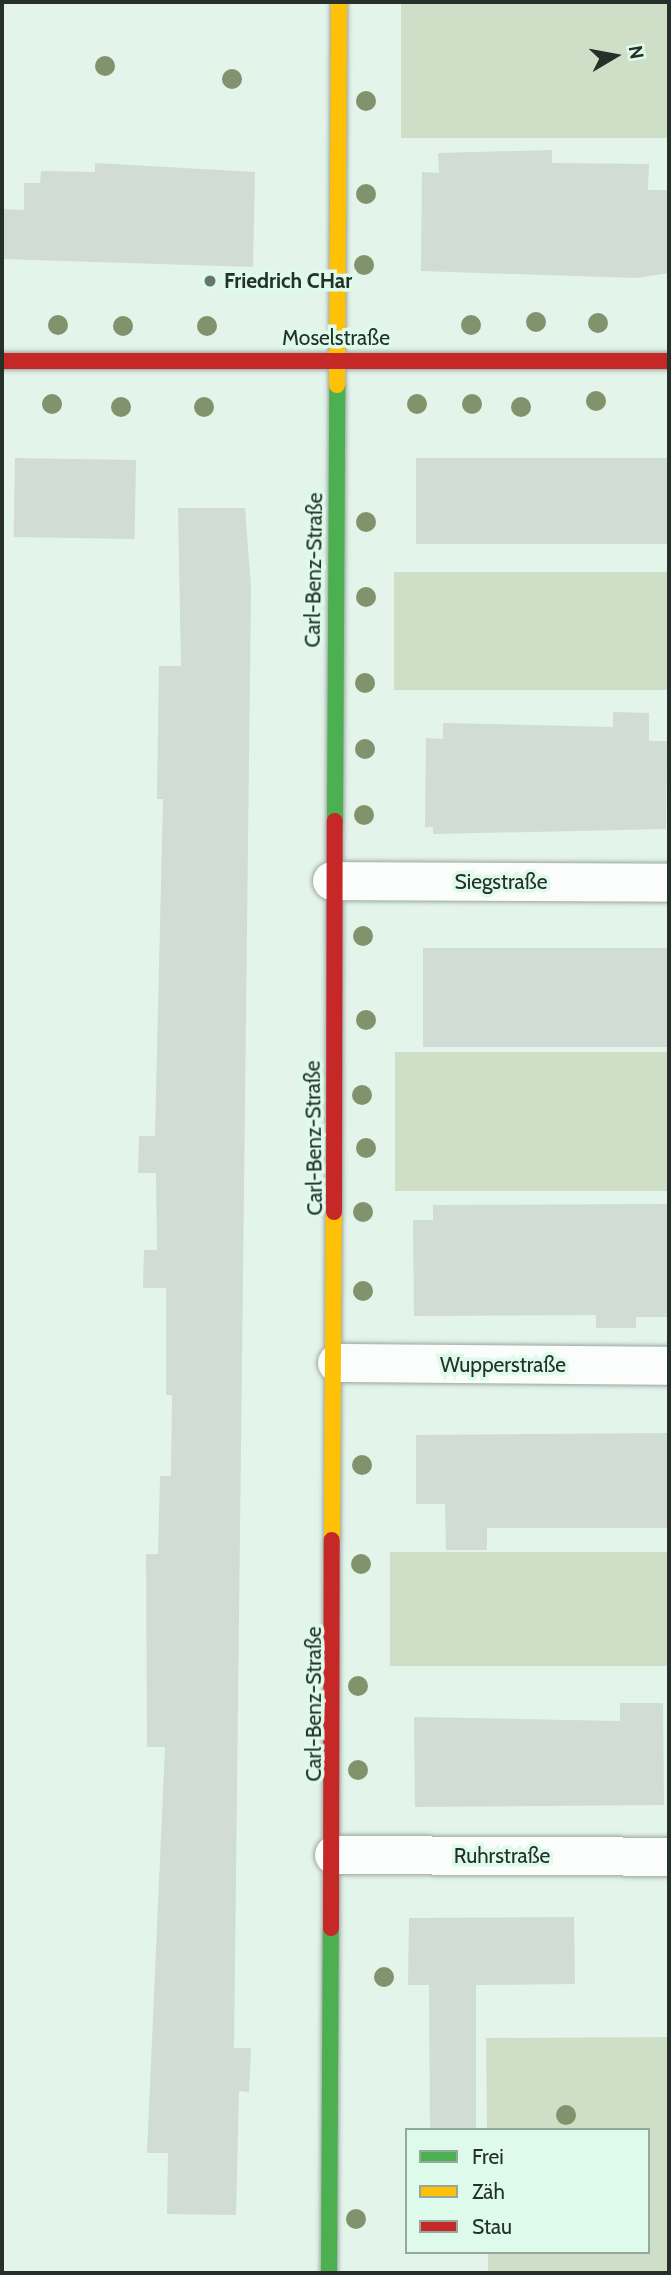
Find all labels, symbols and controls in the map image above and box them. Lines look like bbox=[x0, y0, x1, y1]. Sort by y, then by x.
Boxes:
north arrow bbox=[580, 21, 650, 91]
text: N bbox=[624, 44, 649, 61]
place label: Friedrich CHar bbox=[224, 268, 352, 294]
marker: Friedrich CHar bbox=[202, 273, 218, 289]
street label: Moselstraße bbox=[282, 325, 390, 351]
street label: Carl-Benz-Straße bbox=[300, 492, 328, 648]
street label: Siegstraße bbox=[455, 869, 547, 895]
street label: Carl-Benz-Straße bbox=[300, 1060, 328, 1216]
street label: Wupperstraße bbox=[440, 1352, 566, 1378]
street label: Carl-Benz-Straße bbox=[301, 1626, 327, 1782]
street label: Ruhrstraße bbox=[454, 1843, 550, 1869]
legend bbox=[405, 2128, 650, 2254]
text: Frei bbox=[472, 2144, 504, 2169]
text: Zäh bbox=[472, 2179, 505, 2204]
text: Stau bbox=[472, 2214, 512, 2239]

